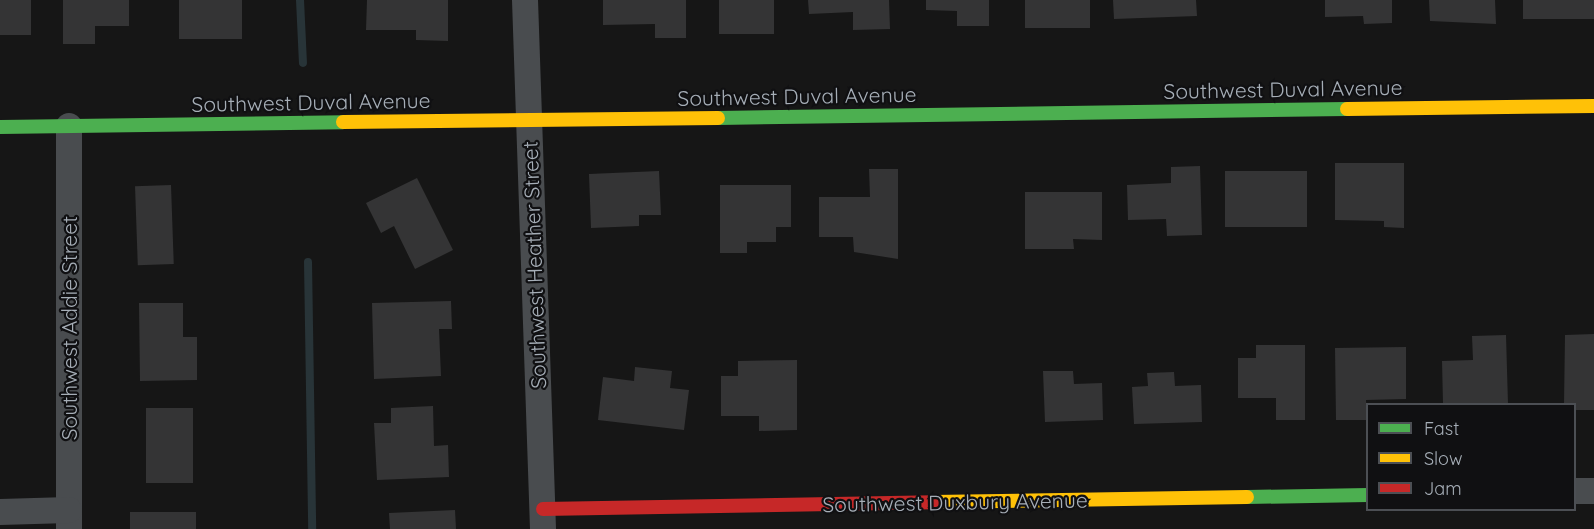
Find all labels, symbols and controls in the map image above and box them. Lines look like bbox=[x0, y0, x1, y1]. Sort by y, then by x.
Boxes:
street label: Southwest Duval Avenue bbox=[1163, 74, 1403, 104]
street label: Southwest Duval Avenue bbox=[677, 81, 917, 111]
street label: Southwest Duval Avenue bbox=[191, 87, 431, 117]
street label: Southwest Heather Street bbox=[517, 141, 551, 389]
street label: Southwest Addie Street bbox=[56, 216, 82, 440]
legend bbox=[1366, 403, 1576, 511]
text: Fast bbox=[1424, 417, 1459, 440]
text: Slow bbox=[1424, 447, 1462, 470]
text: Jam bbox=[1424, 477, 1462, 500]
street label: Southwest Duxbury Avenue bbox=[822, 487, 1088, 517]

